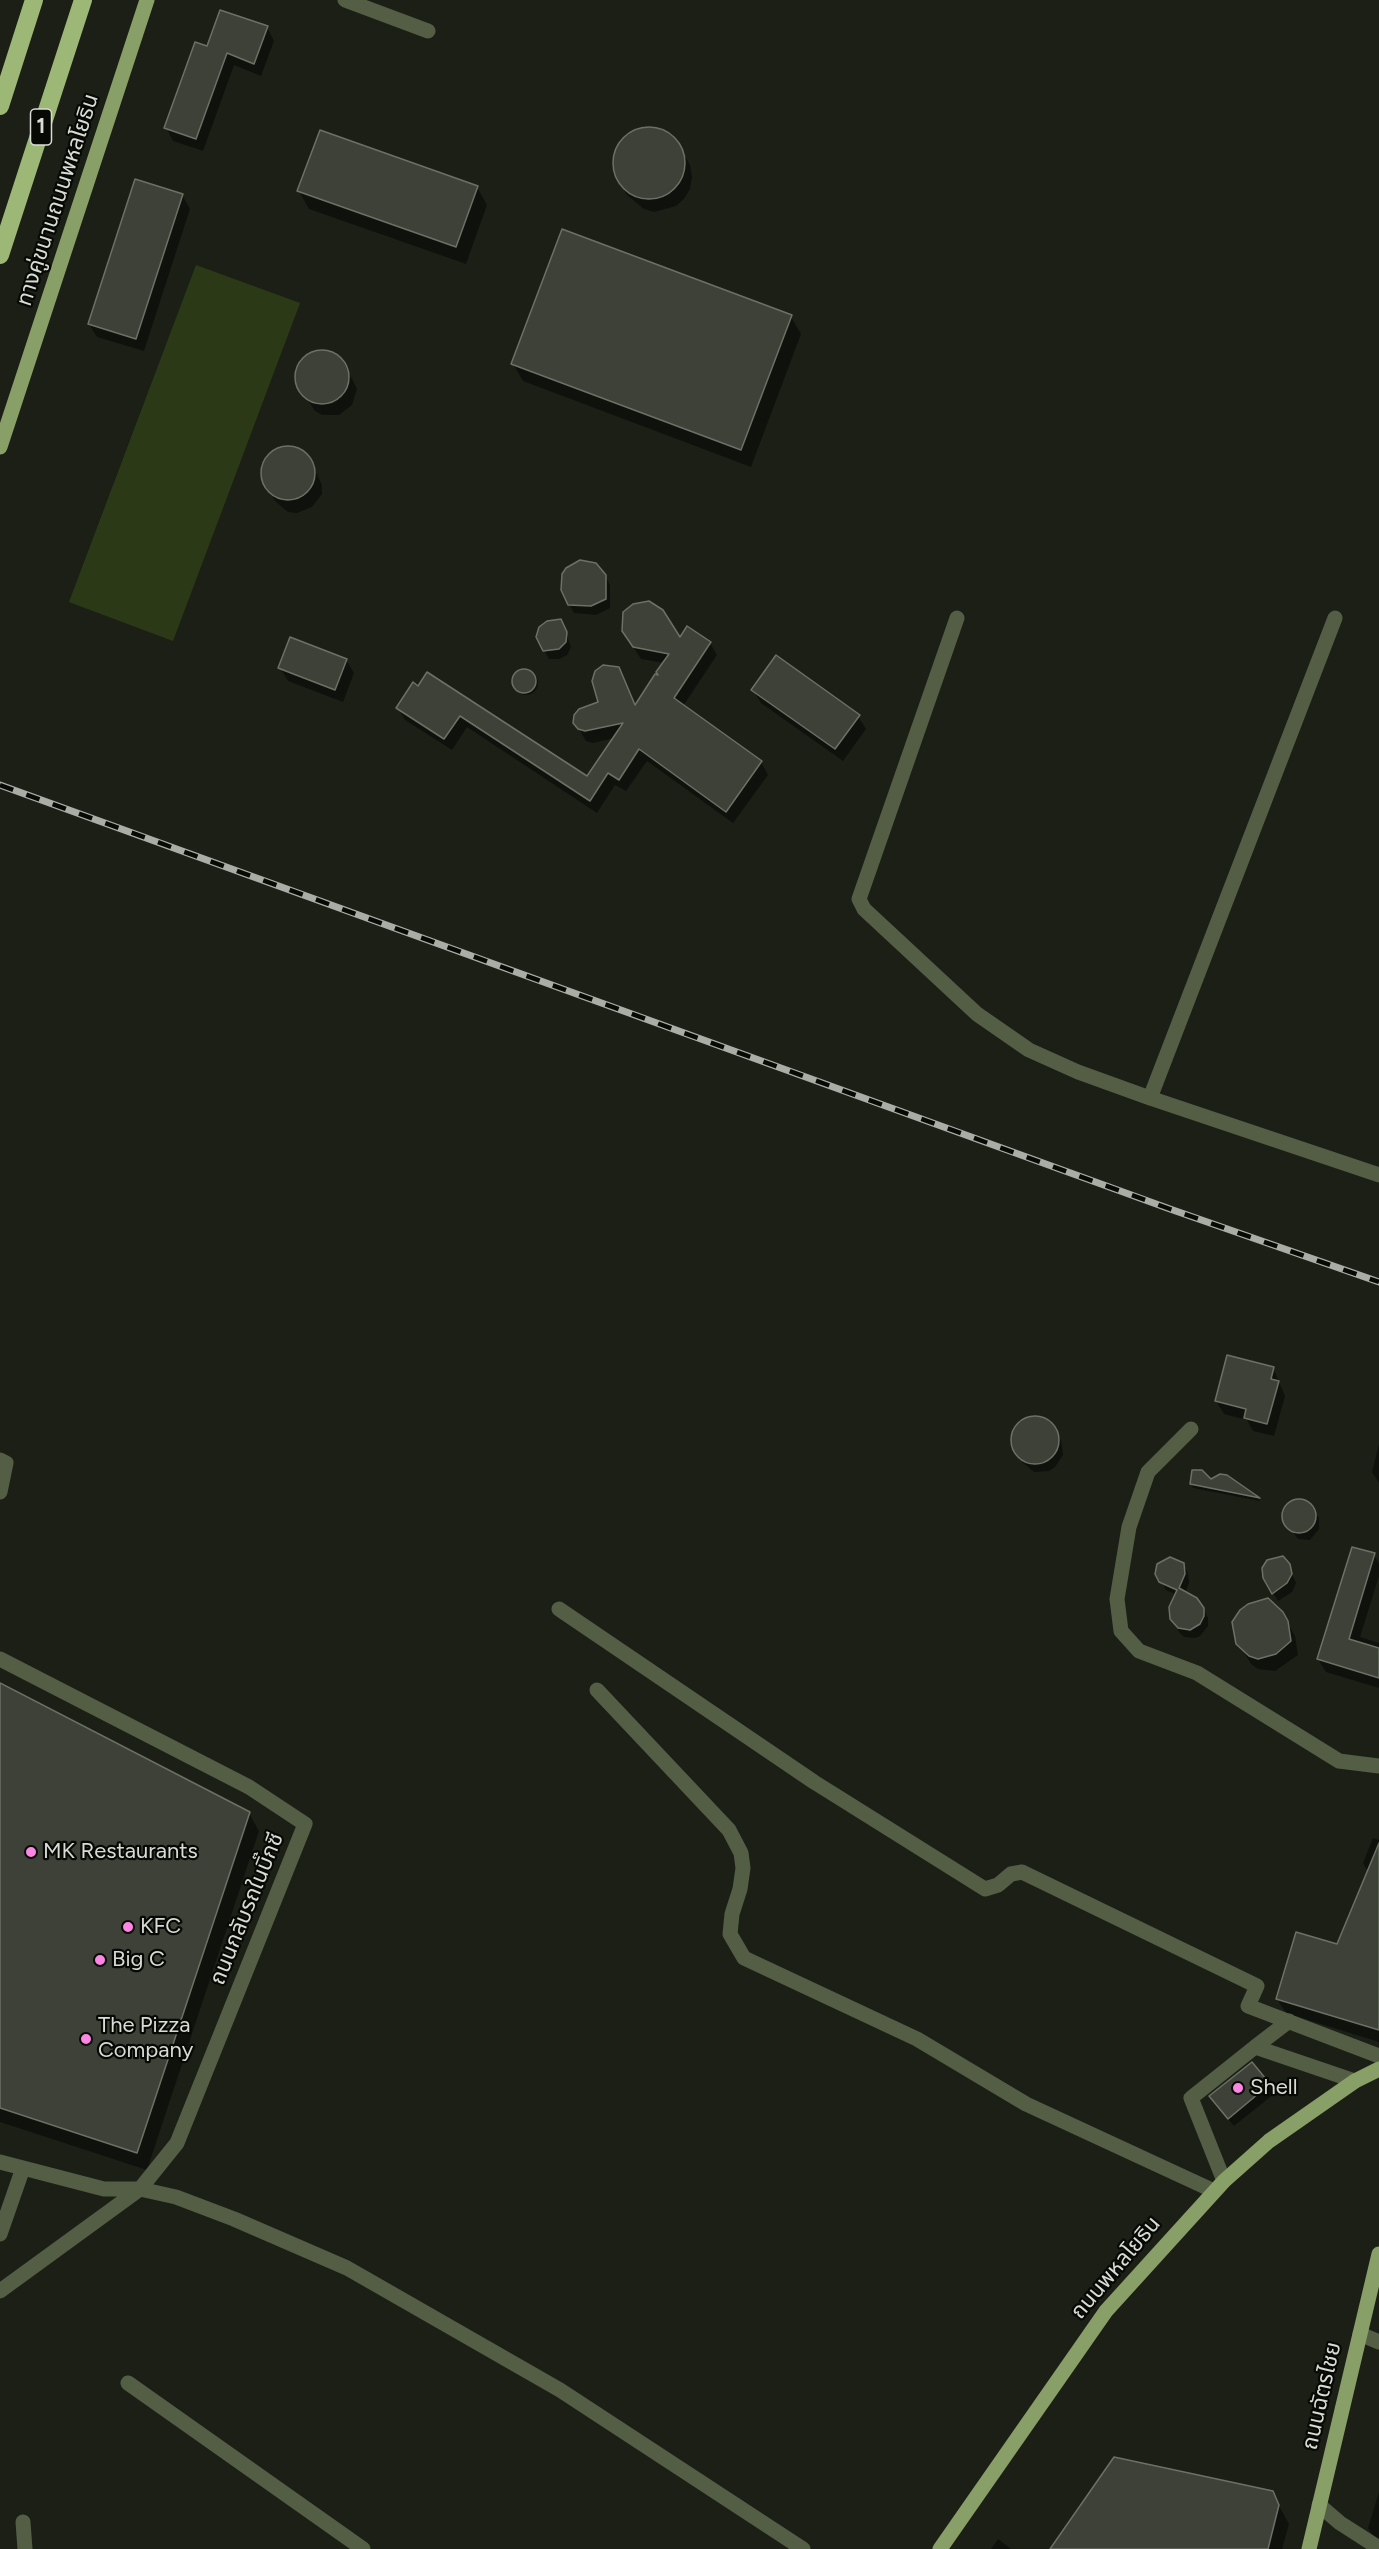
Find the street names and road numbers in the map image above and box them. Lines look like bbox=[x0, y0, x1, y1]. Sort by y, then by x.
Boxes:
street label: ทางคู่ขนานถนนพหลโยธิน bbox=[11, 91, 105, 309]
road number: 1 bbox=[30, 109, 51, 145]
street label: ถนนกลับรถในบิ๊กซี bbox=[204, 1829, 290, 1989]
street label: ถนนพหลโยธิน bbox=[1066, 2211, 1166, 2325]
street label: ถนนฉัตรไชย bbox=[1297, 2340, 1347, 2452]

